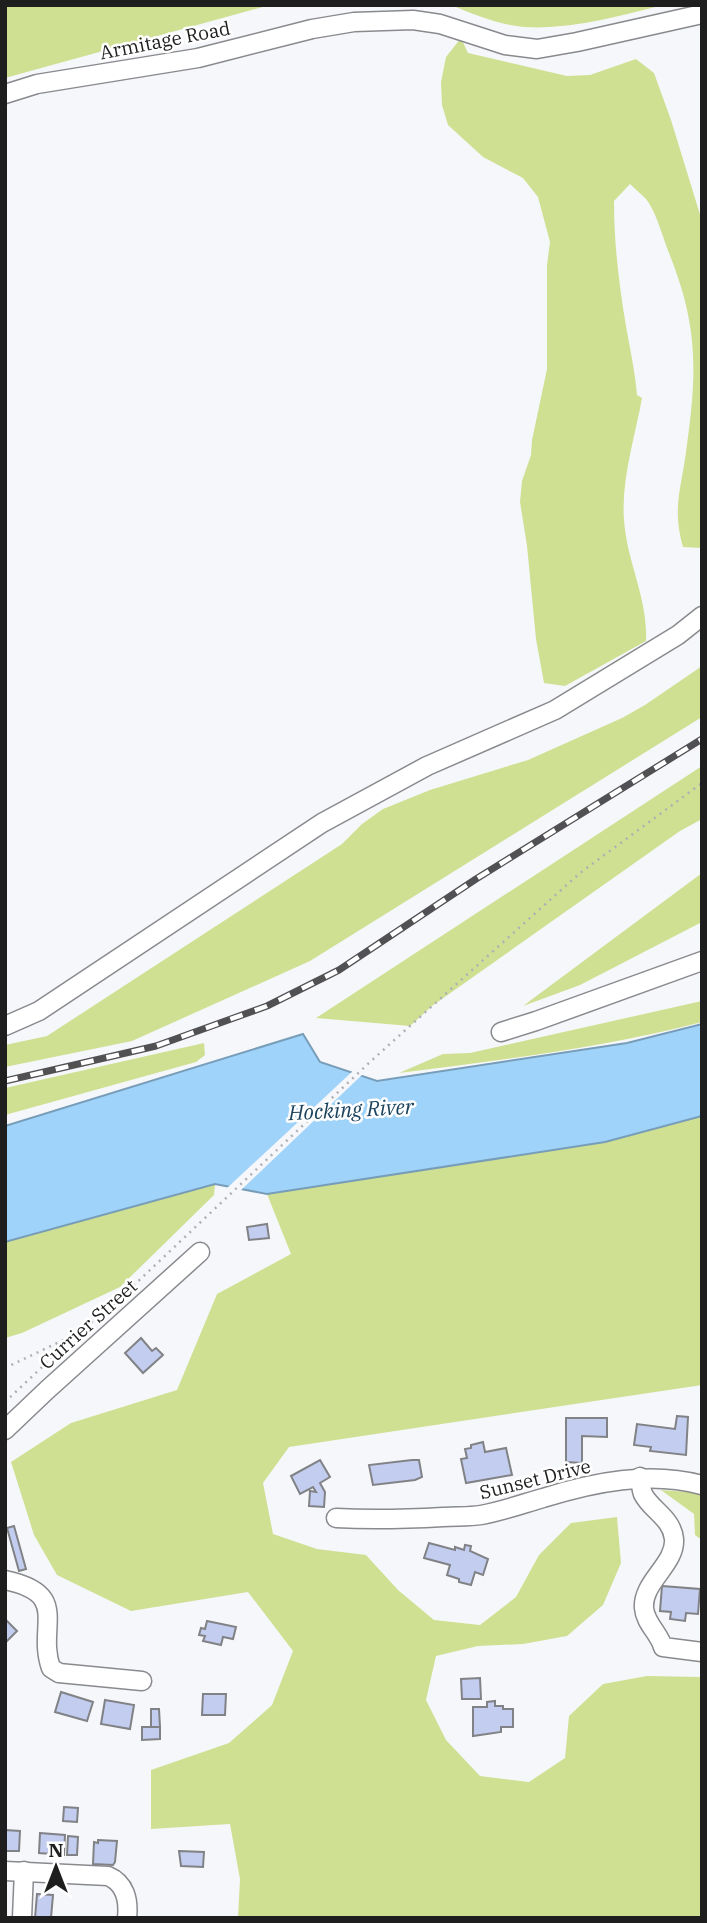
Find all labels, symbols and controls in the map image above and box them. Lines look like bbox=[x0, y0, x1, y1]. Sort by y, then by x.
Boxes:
street label: Armitage Road bbox=[98, 16, 232, 64]
water label: Hocking River bbox=[287, 1092, 415, 1126]
street label: Currier Street bbox=[34, 1274, 142, 1374]
street label: Sunset Drive bbox=[477, 1454, 593, 1504]
north arrow bbox=[21, 1832, 91, 1902]
text: N bbox=[48, 1838, 64, 1862]

